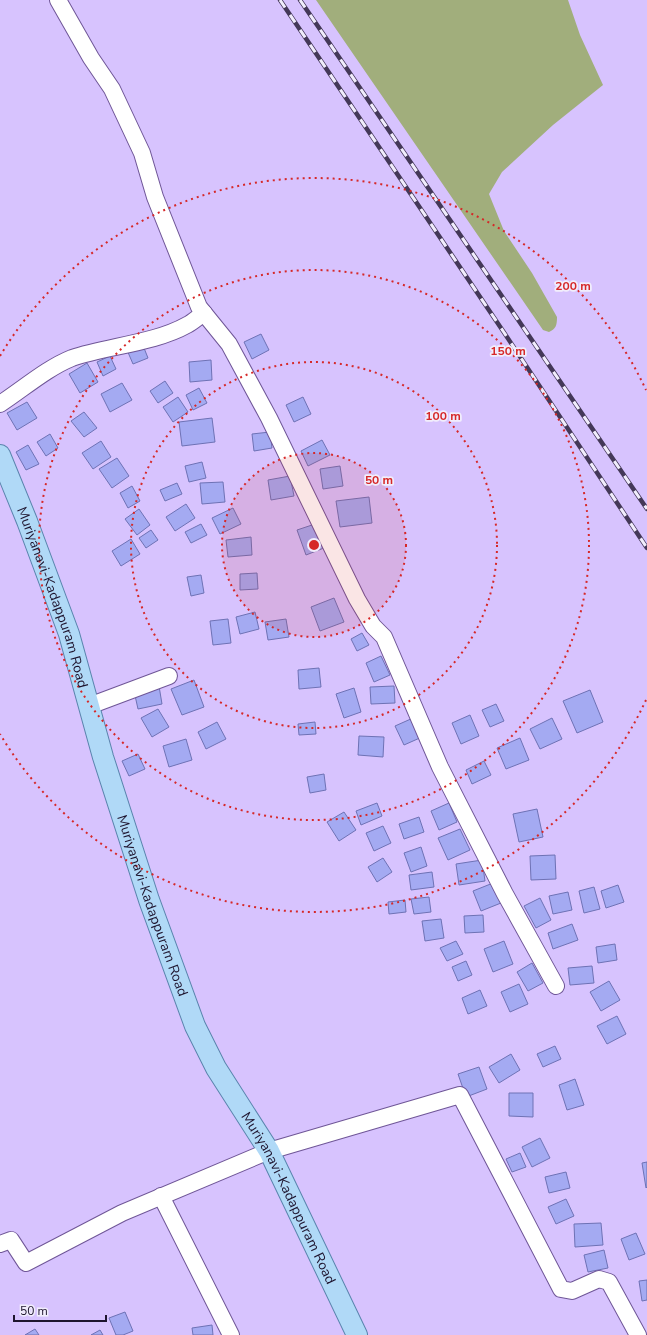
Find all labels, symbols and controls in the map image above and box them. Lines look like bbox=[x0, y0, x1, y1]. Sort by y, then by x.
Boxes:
text: 200 m bbox=[555, 278, 591, 294]
text: 150 m bbox=[490, 343, 526, 359]
text: 100 m bbox=[425, 408, 461, 424]
text: 50 m bbox=[365, 472, 393, 488]
street label: Muriyanavi-Kadappuram Road bbox=[13, 504, 93, 690]
centre of rings bbox=[307, 538, 321, 552]
street label: Muriyanavi-Kadappuram Road bbox=[113, 812, 193, 999]
street label: Muriyanavi-Kadappuram Road bbox=[237, 1108, 341, 1287]
scale bar bbox=[14, 1297, 106, 1323]
text: 50 m bbox=[20, 1303, 48, 1319]

